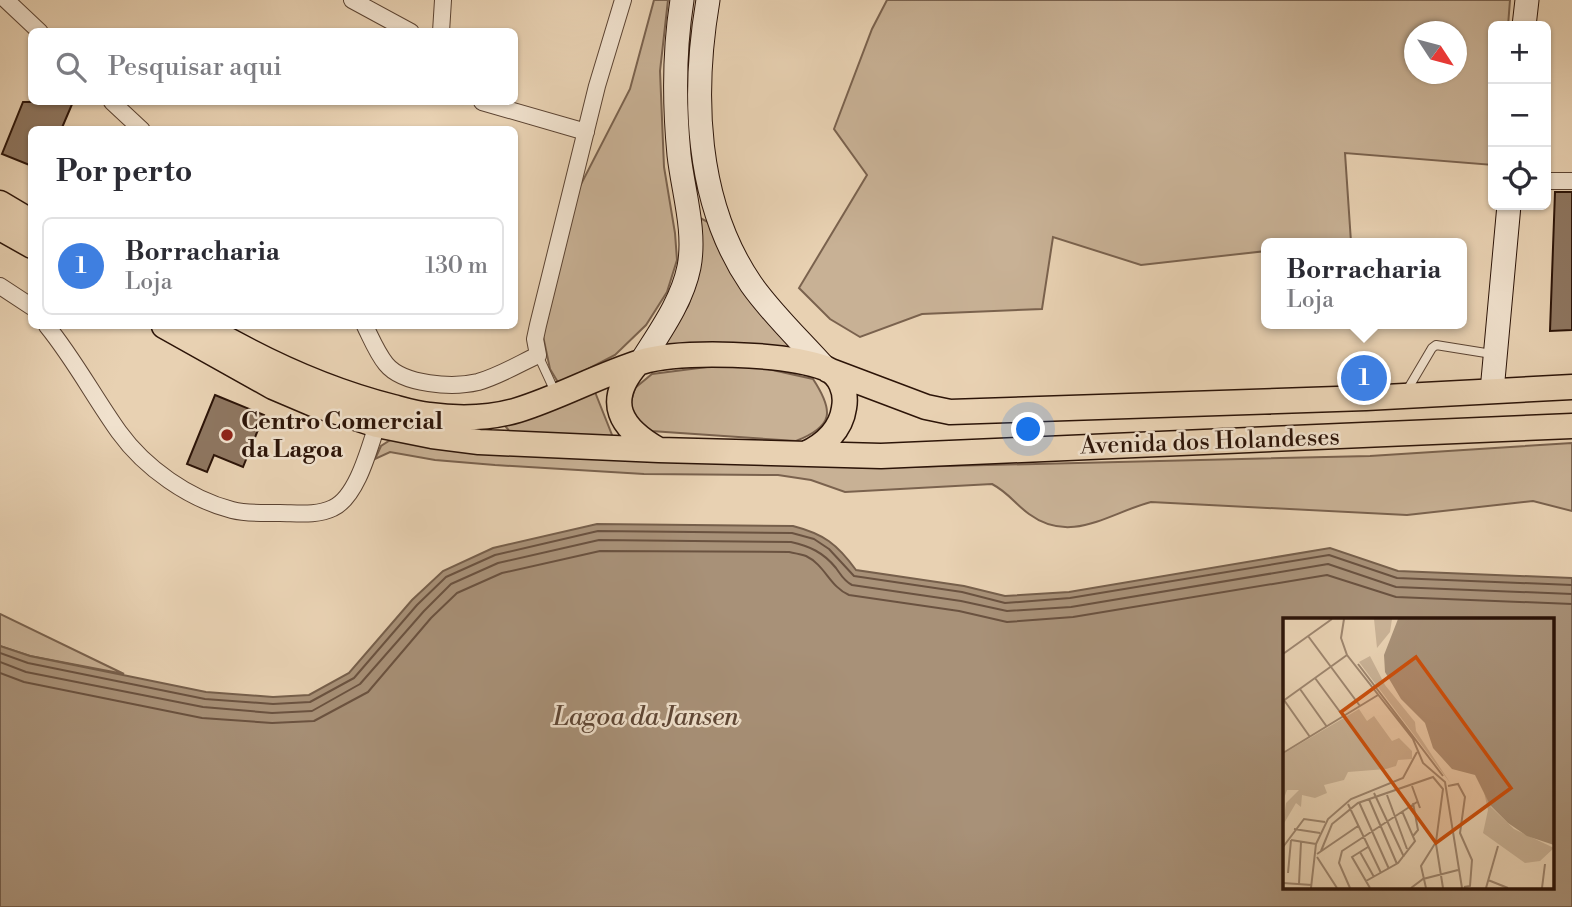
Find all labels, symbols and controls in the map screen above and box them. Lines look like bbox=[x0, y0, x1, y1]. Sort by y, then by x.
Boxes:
north arrow bbox=[1404, 21, 1467, 84]
map controls bbox=[1488, 21, 1551, 210]
button: + bbox=[1488, 21, 1551, 84]
search box bbox=[28, 28, 518, 105]
icon: search bbox=[52, 48, 90, 86]
text: Pesquisar aqui bbox=[108, 51, 282, 83]
button: − bbox=[1488, 84, 1551, 147]
button: locate bbox=[1488, 147, 1551, 210]
text: Por perto bbox=[56, 153, 192, 191]
text: Borracharia bbox=[125, 236, 280, 268]
popup bbox=[1261, 238, 1467, 329]
text: 1 bbox=[75, 252, 87, 280]
text: 130 m bbox=[425, 252, 488, 280]
text: Borracharia bbox=[1287, 254, 1441, 286]
text: Loja bbox=[125, 268, 172, 296]
text: Loja bbox=[1287, 286, 1334, 314]
pin: 1 bbox=[1341, 352, 1387, 404]
place label: Centro Comercial da Lagoa bbox=[241, 407, 443, 465]
your location bbox=[1011, 412, 1045, 446]
street label: Avenida dos Holandeses bbox=[1079, 422, 1340, 462]
marker: Centro Comercial da Lagoa bbox=[219, 427, 235, 443]
inset map bbox=[1283, 618, 1554, 890]
water label: Lagoa da Jansen bbox=[552, 701, 739, 733]

